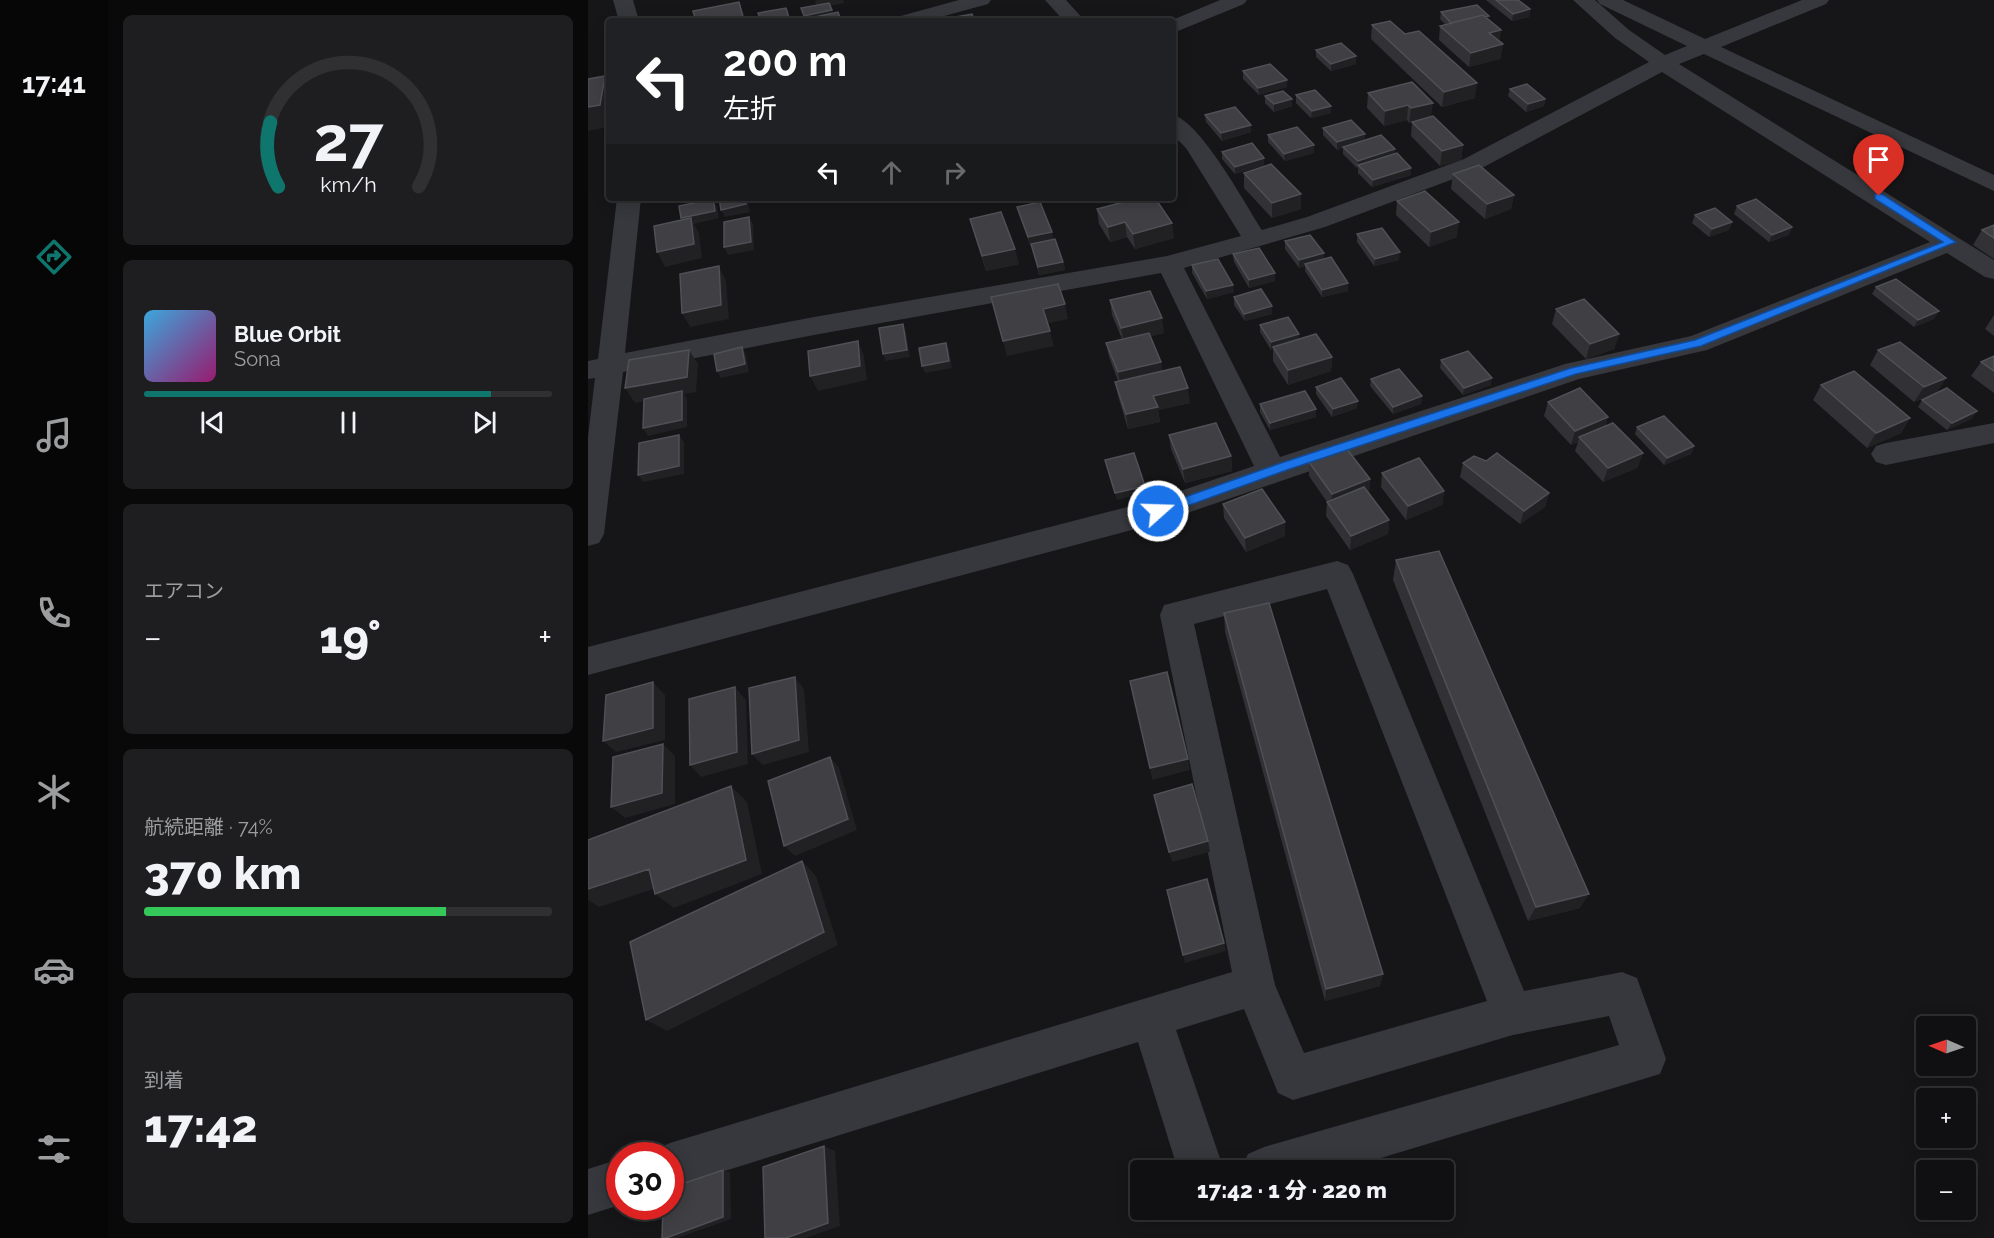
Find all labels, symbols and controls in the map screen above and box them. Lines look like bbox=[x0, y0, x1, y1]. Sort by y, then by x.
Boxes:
text: 200 m bbox=[723, 37, 847, 86]
icon: left bbox=[624, 42, 702, 120]
text: 17:41 bbox=[22, 68, 86, 99]
text: 左折 bbox=[723, 93, 777, 124]
text: 27 bbox=[313, 102, 384, 176]
pin bbox=[1853, 134, 1904, 196]
icon: arrive bbox=[1862, 143, 1895, 176]
icon: left bbox=[812, 156, 845, 189]
icon: ahead bbox=[875, 156, 908, 189]
icon: right bbox=[938, 156, 971, 189]
text: km/h bbox=[320, 172, 376, 197]
icon: directions bbox=[33, 236, 75, 278]
text: Blue Orbit bbox=[234, 321, 341, 347]
text: Sona bbox=[234, 347, 281, 371]
icon: previous bbox=[196, 406, 229, 439]
icon: pause bbox=[332, 406, 365, 439]
icon: next bbox=[468, 406, 501, 439]
icon: music bbox=[33, 414, 75, 456]
position arrow bbox=[1126, 479, 1190, 543]
text: エアコン bbox=[144, 579, 224, 603]
icon: phone bbox=[33, 592, 75, 634]
text: 19° bbox=[319, 611, 381, 664]
text: − bbox=[144, 618, 162, 657]
text: + bbox=[538, 618, 552, 657]
icon: climate bbox=[33, 771, 75, 813]
text: 航続距離 · 74% bbox=[144, 815, 273, 839]
text: 370 km bbox=[144, 847, 301, 900]
icon: car bbox=[33, 949, 75, 991]
north arrow bbox=[1916, 1016, 1976, 1076]
map controls bbox=[1916, 1016, 1976, 1220]
text: 到着 bbox=[144, 1068, 184, 1092]
button: + bbox=[1916, 1088, 1976, 1148]
text: 17:42 bbox=[144, 1100, 258, 1153]
icon: filters bbox=[33, 1128, 75, 1170]
speed limit sign: 30 bbox=[606, 1142, 684, 1220]
button: − bbox=[1916, 1160, 1976, 1220]
text: 17:42 · 1 分 · 220 m bbox=[1197, 1177, 1387, 1203]

